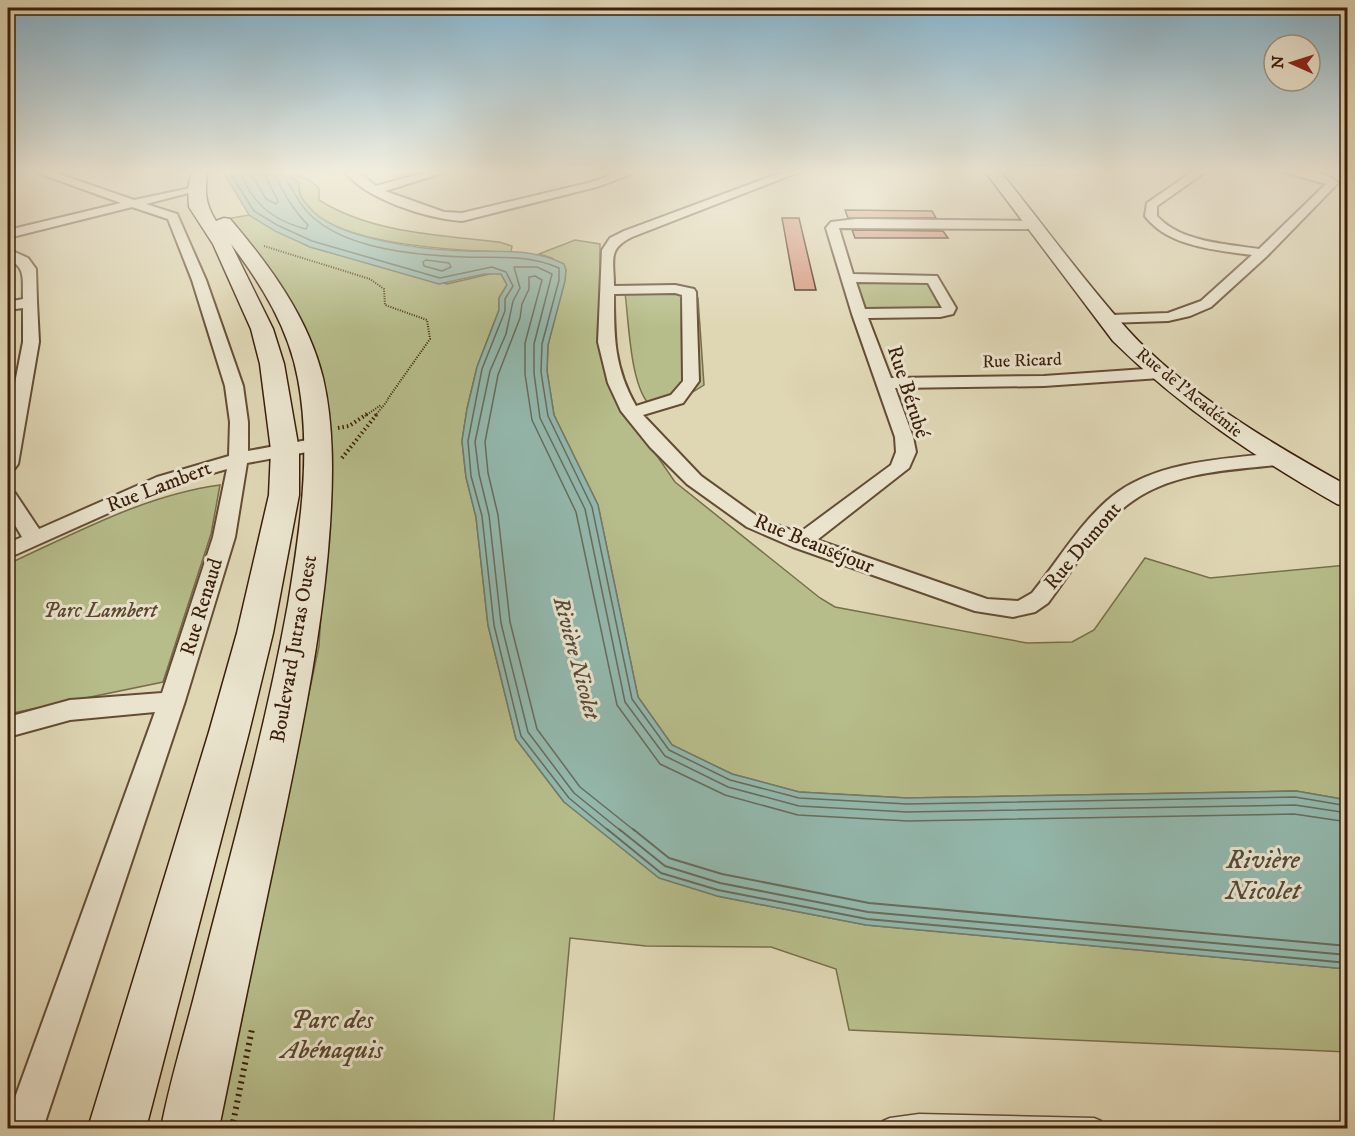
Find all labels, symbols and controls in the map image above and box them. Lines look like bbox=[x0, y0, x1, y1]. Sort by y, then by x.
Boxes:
north arrow bbox=[1262, 33, 1322, 93]
text: N bbox=[1268, 55, 1288, 69]
street label: Rue Bérubé bbox=[881, 342, 935, 442]
street label: Rue de l'Académie bbox=[1131, 343, 1247, 443]
street label: Rue Ricard bbox=[982, 349, 1062, 373]
street label: Rue Lambert bbox=[103, 455, 215, 519]
street label: Rue Dumont bbox=[1039, 497, 1127, 595]
street label: Rue Beauséjour bbox=[750, 508, 878, 580]
street label: Boulevard Jutras Ouest bbox=[265, 553, 323, 745]
street label: Rue Renaud bbox=[175, 555, 229, 659]
water label: Rivière Nicolet bbox=[546, 593, 606, 723]
park label: Parc Lambert bbox=[43, 598, 158, 624]
water label: Rivière Nicolet bbox=[1224, 843, 1302, 908]
park label: Parc des Abénaquis bbox=[278, 1004, 384, 1067]

